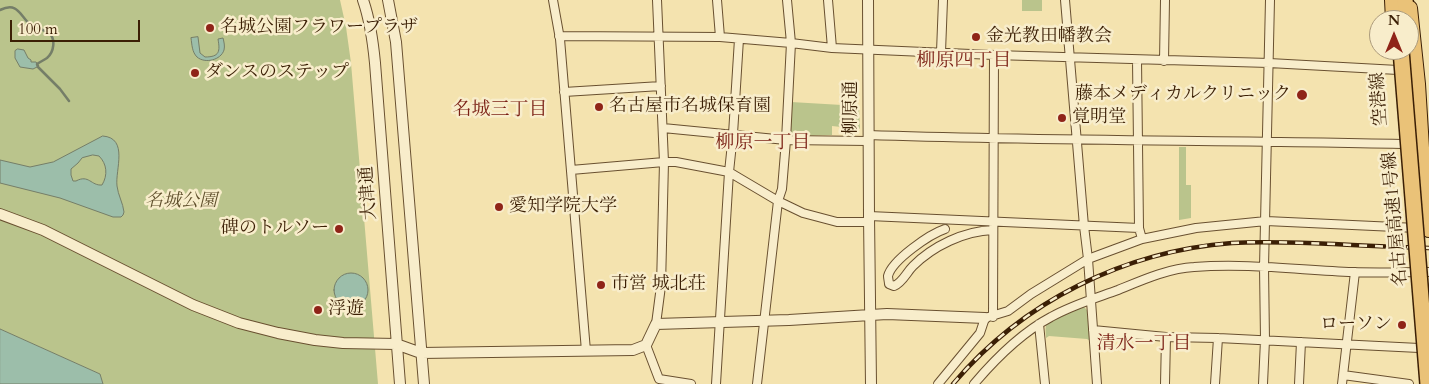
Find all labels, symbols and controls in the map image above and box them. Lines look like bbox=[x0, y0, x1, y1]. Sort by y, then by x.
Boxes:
scale bar bbox=[12, 10, 142, 42]
north arrow bbox=[1369, 10, 1419, 60]
text: N bbox=[1388, 11, 1400, 30]
place label: 名城公園フラワープラザ bbox=[220, 17, 418, 39]
text: 100 m bbox=[18, 19, 58, 39]
marker: 名城公園フラワープラザ bbox=[204, 22, 216, 34]
place label: 金光教田幡教会 bbox=[986, 26, 1112, 48]
marker: 金光教田幡教会 bbox=[970, 31, 982, 43]
district label: 柳原四丁目 bbox=[917, 51, 1011, 73]
place label: ダンスのステップ bbox=[205, 62, 349, 84]
marker: ダンスのステップ bbox=[189, 67, 201, 79]
street label: 空港線 bbox=[1367, 71, 1393, 127]
street label: 柳原通 bbox=[841, 81, 863, 135]
place label: 藤本メディカルクリニック bbox=[1075, 84, 1291, 106]
marker: 藤本メディカルクリニック bbox=[1295, 88, 1309, 102]
place label: 名古屋市名城保育園 bbox=[609, 96, 771, 118]
district label: 名城三丁目 bbox=[453, 100, 547, 122]
marker: 名古屋市名城保育園 bbox=[593, 101, 605, 113]
place label: 覚明堂 bbox=[1072, 107, 1126, 129]
marker: 覚明堂 bbox=[1056, 112, 1068, 124]
district label: 柳原一丁目 bbox=[716, 133, 810, 155]
street label: 名古屋高速1号線 bbox=[1379, 151, 1413, 287]
street label: 大津通 bbox=[356, 165, 382, 221]
park label: 名城公園 bbox=[145, 191, 217, 213]
place label: 愛知学院大学 bbox=[509, 196, 617, 218]
marker: 愛知学院大学 bbox=[493, 201, 505, 213]
place label: 碑のトルソー bbox=[221, 218, 329, 240]
marker: 碑のトルソー bbox=[333, 223, 345, 235]
place label: 市営 城北荘 bbox=[611, 274, 706, 296]
marker: 市営 城北荘 bbox=[595, 279, 607, 291]
place label: 浮遊 bbox=[328, 299, 364, 321]
marker: 浮遊 bbox=[312, 304, 324, 316]
place label: ローソン bbox=[1320, 314, 1392, 336]
marker: ローソン bbox=[1396, 319, 1408, 331]
district label: 清水一丁目 bbox=[1097, 334, 1191, 356]

